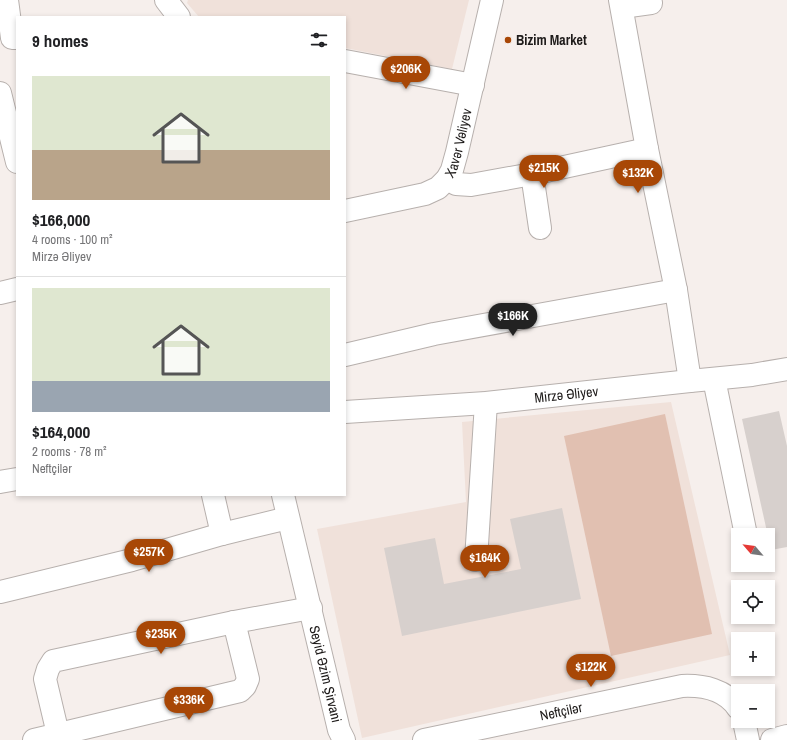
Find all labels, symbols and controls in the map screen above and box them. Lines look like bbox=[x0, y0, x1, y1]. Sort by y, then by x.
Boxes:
text: 9 homes bbox=[32, 29, 89, 52]
icon: filters bbox=[308, 29, 330, 51]
place label: Bizim Market bbox=[516, 31, 587, 49]
marker: Bizim Market bbox=[503, 35, 513, 45]
pin: $206K bbox=[378, 56, 434, 90]
text: $206K bbox=[390, 60, 422, 77]
icon: home bbox=[145, 102, 217, 174]
street label: Xavər Vəliyev bbox=[441, 107, 476, 181]
pin: $215K bbox=[516, 155, 572, 189]
text: $215K bbox=[528, 159, 560, 176]
pin: $132K bbox=[610, 160, 666, 194]
text: $132K bbox=[622, 164, 654, 181]
text: $166,000 bbox=[32, 208, 90, 231]
text: 4 rooms · 100 m² bbox=[32, 231, 113, 248]
text: Mirzə Əliyev bbox=[32, 248, 91, 265]
pin: $166K bbox=[485, 303, 541, 337]
text: $166K bbox=[497, 307, 529, 324]
icon: home bbox=[145, 314, 217, 386]
street label: Mirzə Əliyev bbox=[533, 382, 599, 407]
text: $164,000 bbox=[32, 420, 90, 443]
text: 2 rooms · 78 m² bbox=[32, 443, 107, 460]
text: Neftçilər bbox=[32, 460, 72, 477]
north arrow bbox=[731, 528, 775, 572]
map controls bbox=[731, 528, 775, 728]
pin: $257K bbox=[121, 539, 177, 573]
text: $257K bbox=[133, 543, 165, 560]
pin: $164K bbox=[457, 545, 513, 579]
text: $164K bbox=[469, 549, 501, 566]
button: locate bbox=[731, 580, 775, 624]
pin: $235K bbox=[133, 621, 189, 655]
street label: Seyid Əzim Şirvani bbox=[305, 624, 346, 724]
text: $235K bbox=[145, 625, 177, 642]
button: + bbox=[731, 632, 775, 676]
pin: $122K bbox=[563, 654, 619, 688]
text: $122K bbox=[575, 658, 607, 675]
button: − bbox=[731, 684, 775, 728]
pin: $336K bbox=[161, 687, 217, 721]
text: $336K bbox=[173, 691, 205, 708]
street label: Neftçilər bbox=[538, 698, 584, 725]

